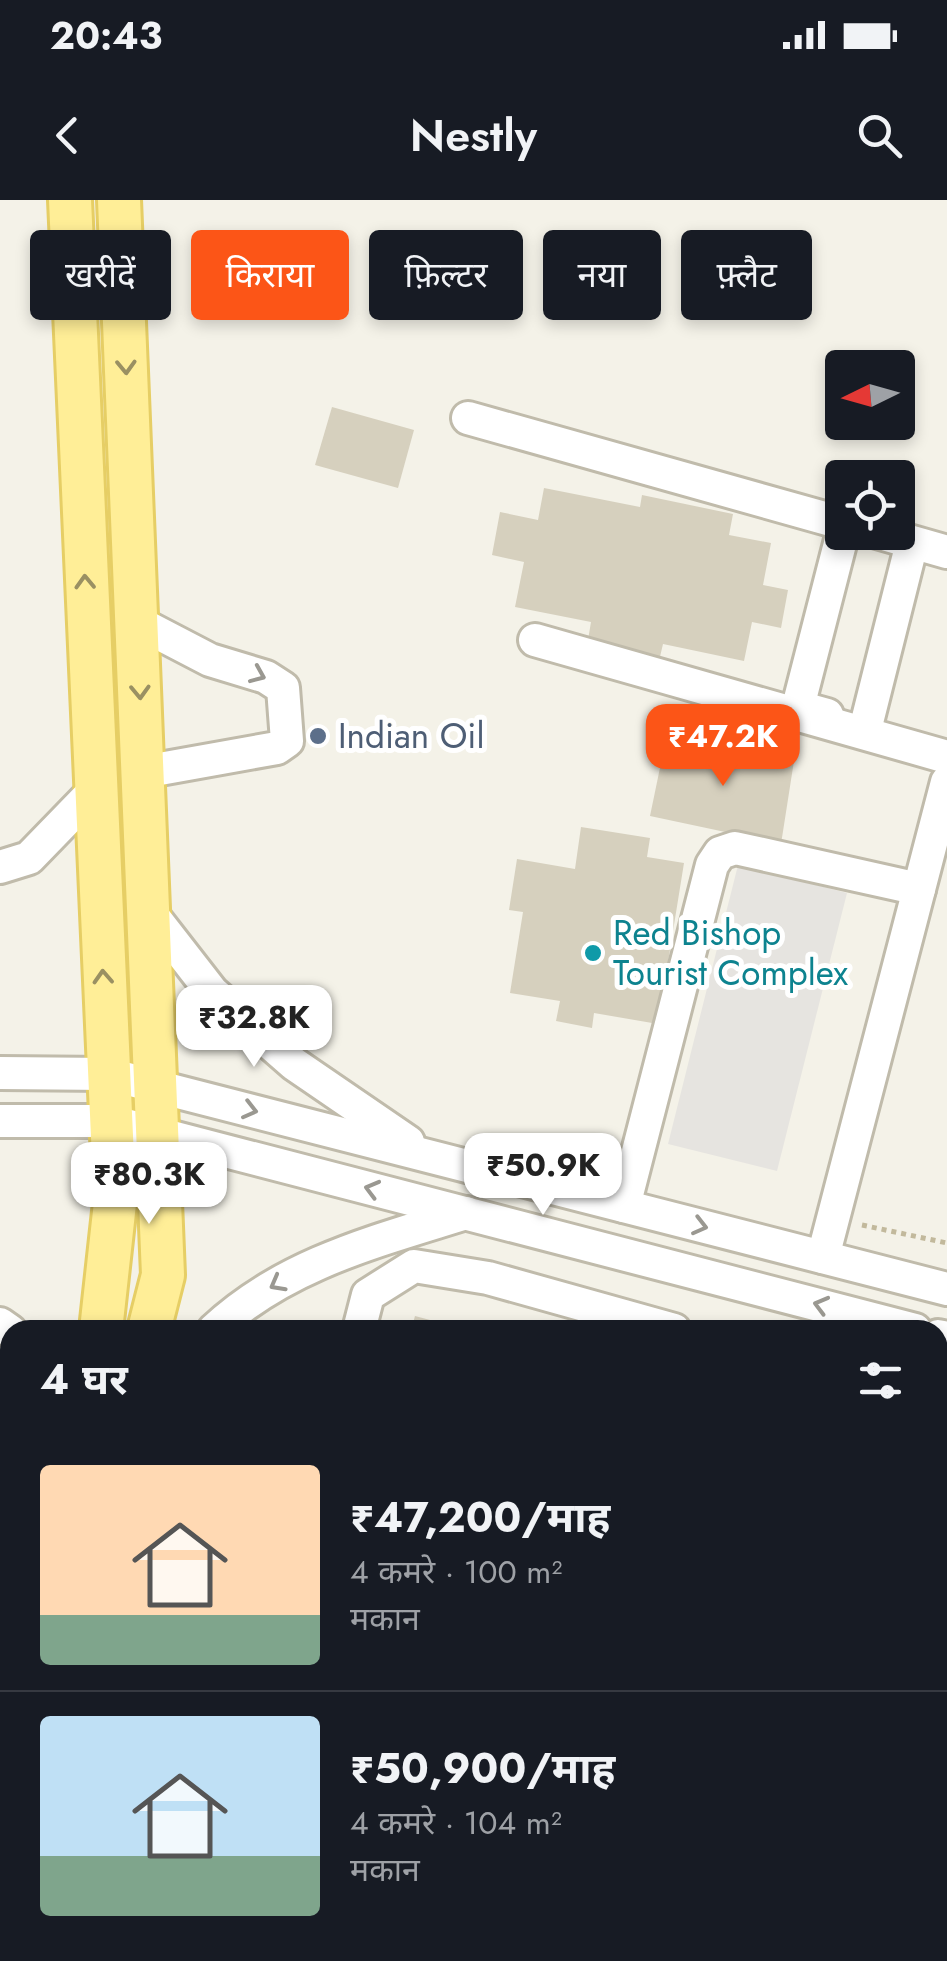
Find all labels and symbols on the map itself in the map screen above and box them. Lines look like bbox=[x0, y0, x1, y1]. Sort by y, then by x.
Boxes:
north arrow bbox=[825, 350, 915, 440]
one-way arrow bbox=[116, 360, 137, 376]
one-way arrow bbox=[75, 574, 96, 590]
one-way arrow bbox=[248, 664, 266, 684]
one-way arrow bbox=[129, 685, 150, 701]
pin: ₹47.2K bbox=[642, 704, 804, 789]
place label: Indian Oil bbox=[338, 711, 485, 761]
marker: Indian Oil bbox=[307, 725, 329, 747]
place label: Red Bishop Tourist Complex bbox=[613, 908, 848, 998]
marker: Red Bishop Tourist Complex bbox=[582, 942, 604, 964]
one-way arrow bbox=[93, 968, 114, 984]
pin: ₹32.8K bbox=[173, 985, 335, 1070]
one-way arrow bbox=[240, 1099, 258, 1120]
pin: ₹50.9K bbox=[462, 1133, 624, 1218]
pin: ₹80.3K bbox=[68, 1142, 230, 1227]
one-way arrow bbox=[364, 1179, 381, 1200]
one-way arrow bbox=[691, 1214, 708, 1235]
one-way arrow bbox=[270, 1271, 288, 1291]
one-way arrow bbox=[813, 1296, 830, 1317]

